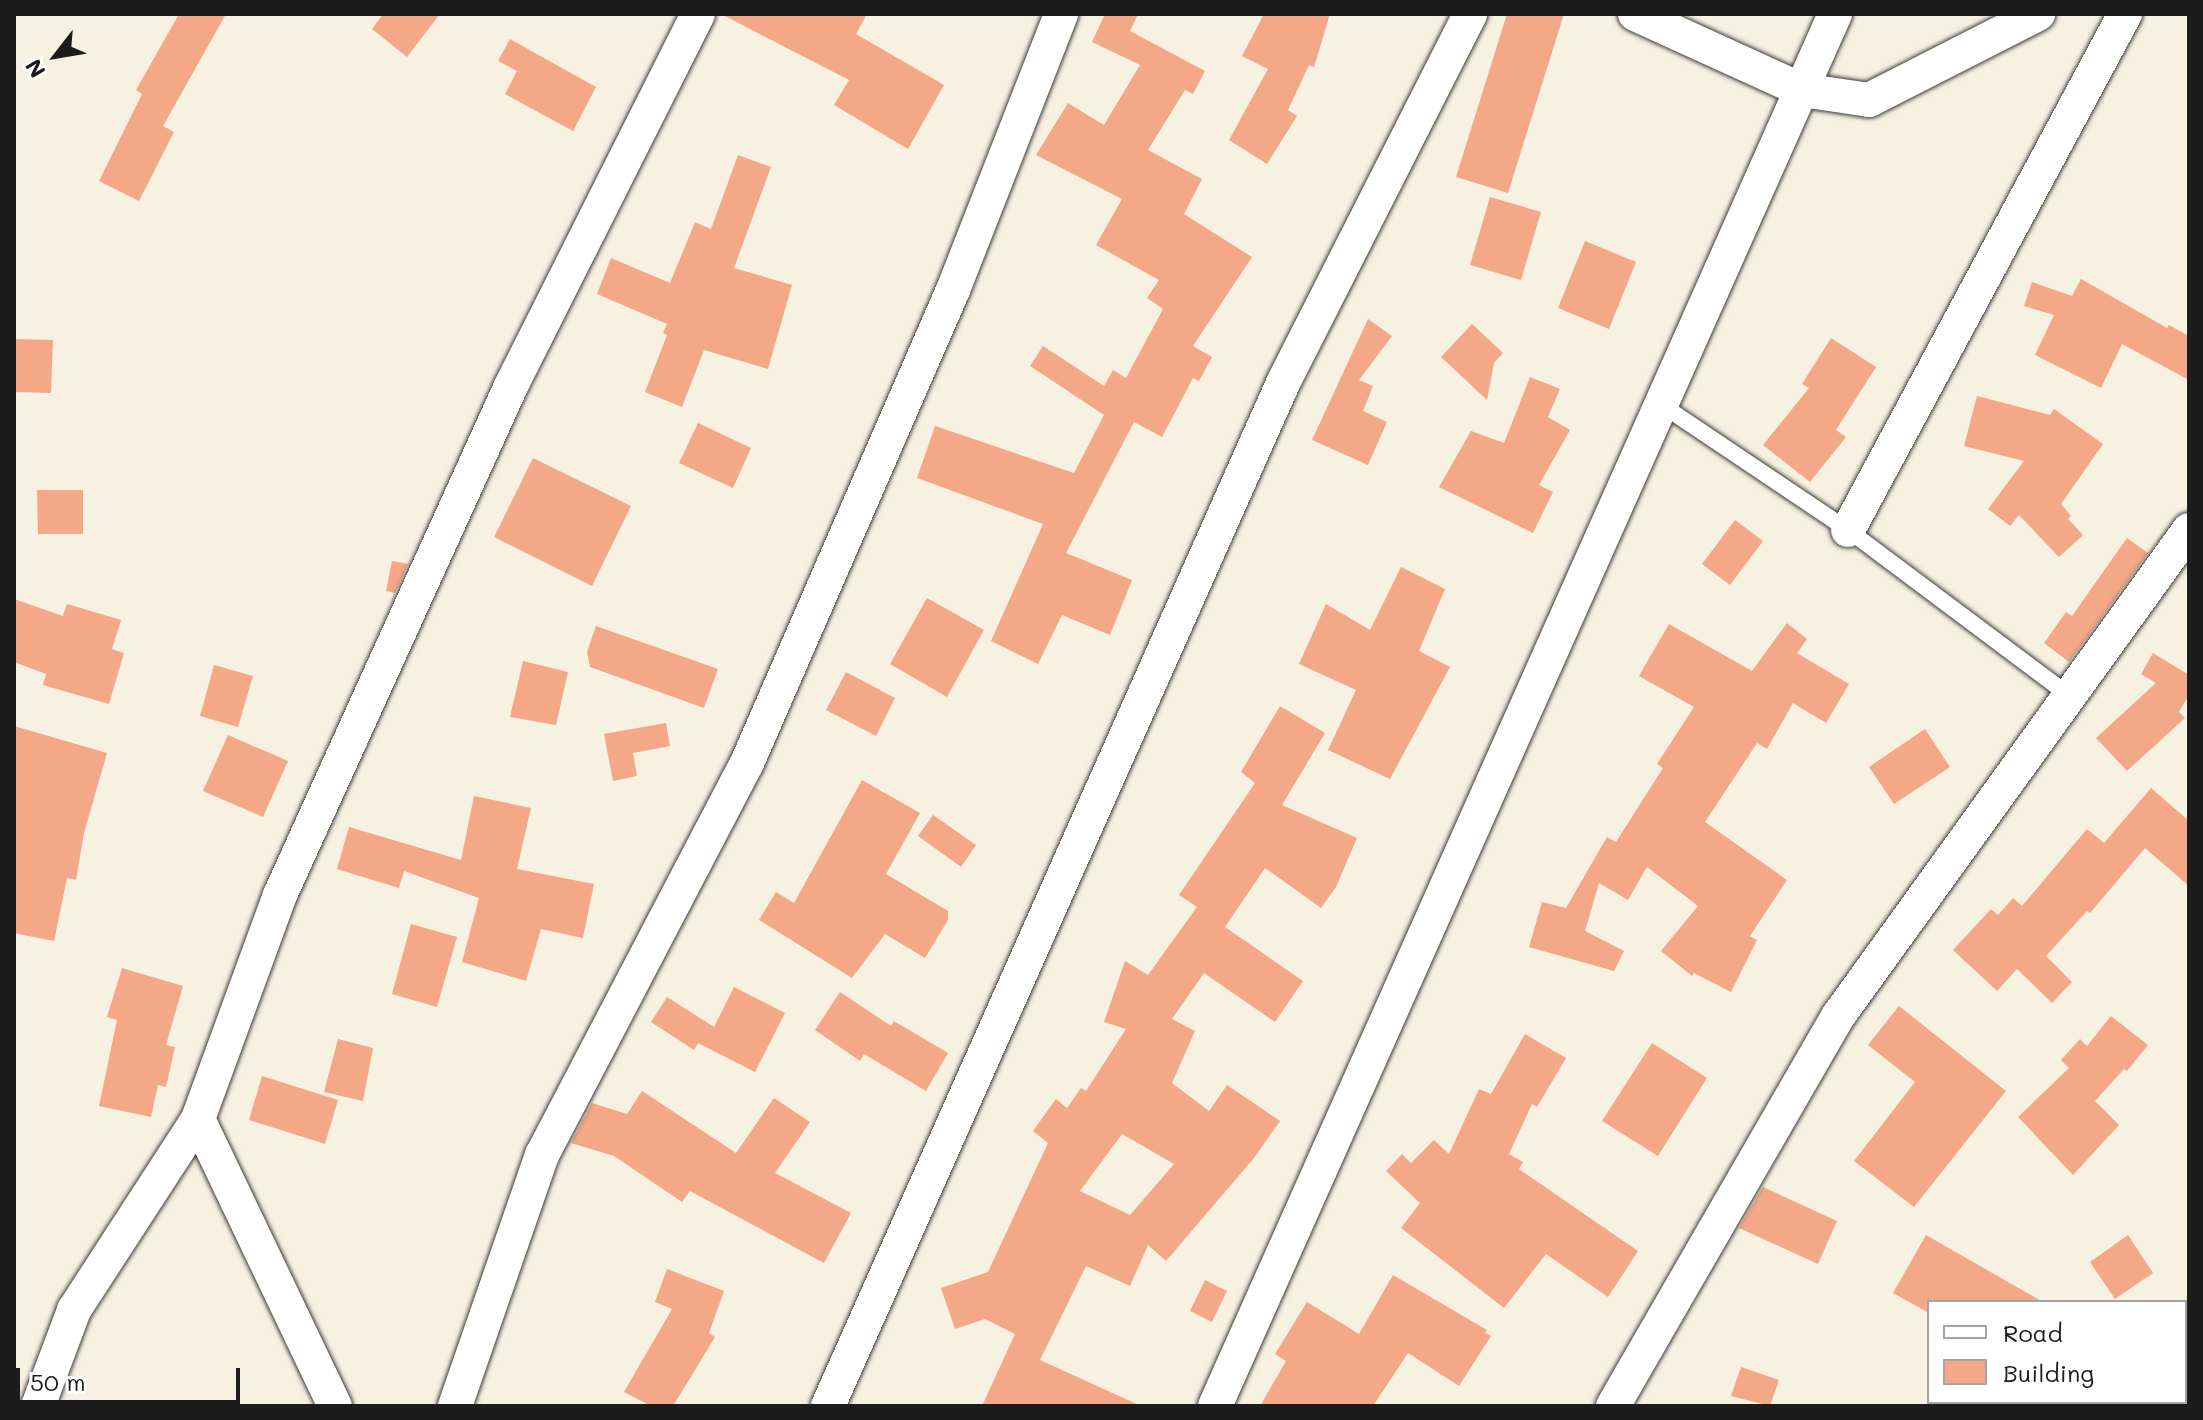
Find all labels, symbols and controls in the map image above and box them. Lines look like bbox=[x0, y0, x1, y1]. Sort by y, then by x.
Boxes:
north arrow bbox=[16, 16, 96, 96]
text: N bbox=[18, 54, 52, 83]
legend bbox=[1927, 1300, 2187, 1404]
text: Road bbox=[2003, 1317, 2063, 1348]
scale bar bbox=[20, 1352, 244, 1402]
text: Building bbox=[2003, 1357, 2094, 1388]
text: 50 m bbox=[30, 1366, 86, 1397]

